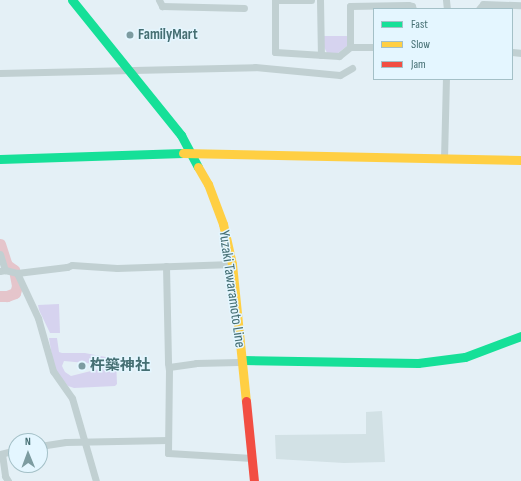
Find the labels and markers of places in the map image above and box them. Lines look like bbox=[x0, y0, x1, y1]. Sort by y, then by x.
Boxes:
place label: FamilyMart bbox=[138, 26, 198, 44]
marker: FamilyMart bbox=[125, 30, 135, 40]
place label: 杵築神社 bbox=[90, 357, 150, 375]
marker: 杵築神社 bbox=[77, 361, 87, 371]

